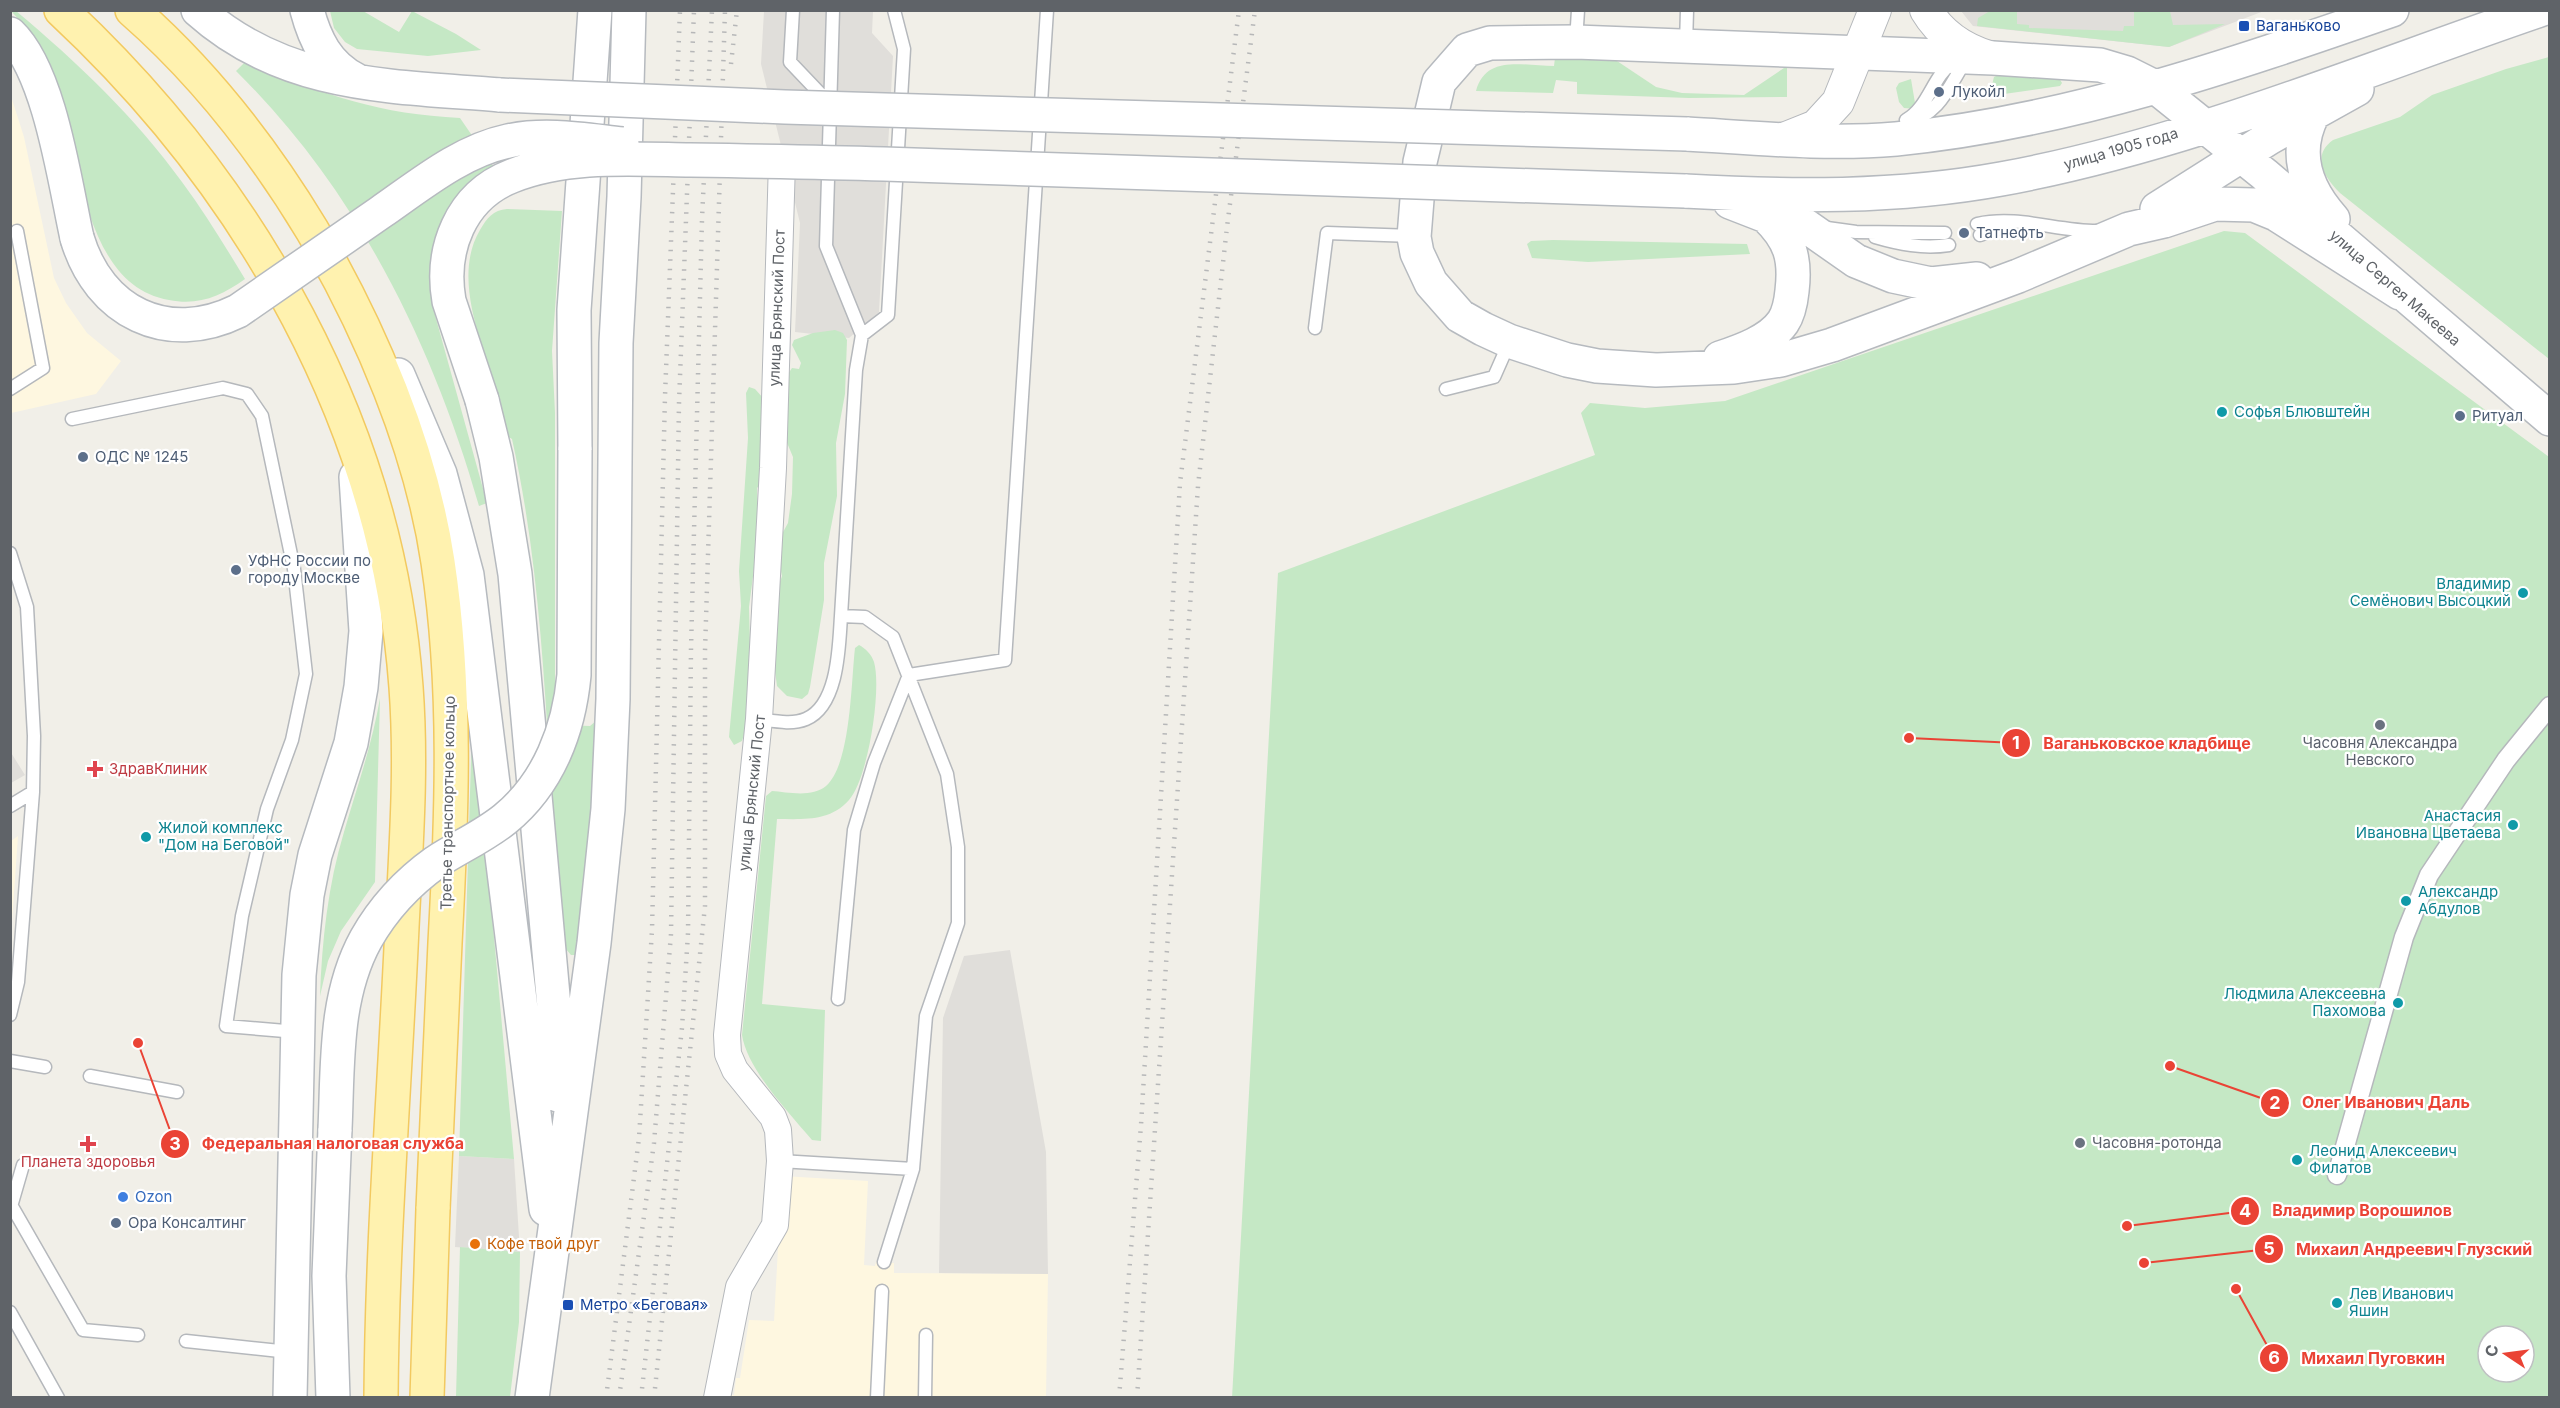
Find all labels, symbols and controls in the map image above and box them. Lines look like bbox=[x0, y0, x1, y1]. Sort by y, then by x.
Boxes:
place label: Ваганьково bbox=[2256, 16, 2341, 35]
marker: Ваганьково bbox=[2237, 19, 2251, 33]
place label: Лукойл bbox=[1951, 82, 2005, 101]
marker: Лукойл bbox=[1932, 85, 1946, 99]
street label: улица 1905 года bbox=[2061, 123, 2180, 174]
place label: Татнефть bbox=[1976, 223, 2044, 242]
marker: Татнефть bbox=[1957, 226, 1971, 240]
street label: улица Сергея Макеева bbox=[2326, 226, 2465, 350]
street label: улица Брянский Пост bbox=[764, 229, 789, 387]
place label: Софья Блювштейн bbox=[2234, 402, 2370, 421]
marker: Софья Блювштейн bbox=[2215, 405, 2229, 419]
place label: Ритуал bbox=[2472, 406, 2523, 425]
marker: Ритуал bbox=[2453, 409, 2467, 423]
place label: ОДС № 1245 bbox=[95, 447, 188, 466]
marker: ОДС № 1245 bbox=[76, 450, 90, 464]
place label: УФНС России по городу Москве bbox=[248, 551, 371, 587]
marker: УФНС России по городу Москве bbox=[229, 563, 243, 577]
place label: Владимир Семёнович Высоцкий bbox=[2350, 574, 2511, 610]
marker: Владимир Семёнович Высоцкий bbox=[2516, 586, 2530, 600]
street label: Третье транспортное кольцо bbox=[436, 696, 459, 910]
street label: улица Брянский Пост bbox=[734, 714, 769, 872]
marker: Часовня Александра Невского bbox=[2373, 718, 2387, 732]
callout: Ваганьковское кладбище bbox=[2001, 726, 2263, 760]
text: 1 bbox=[2012, 732, 2020, 753]
text: Ваганьковское кладбище bbox=[2043, 733, 2251, 753]
place label: Часовня Александра Невского bbox=[2302, 733, 2458, 769]
place label: ЗдравКлиник bbox=[109, 759, 207, 778]
marker: ЗдравКлиник bbox=[86, 760, 104, 778]
place label: Анастасия Ивановна Цветаева bbox=[2356, 806, 2501, 842]
place label: Жилой комплекс "Дом на Беговой" bbox=[158, 818, 290, 854]
marker: Анастасия Ивановна Цветаева bbox=[2506, 818, 2520, 832]
marker: Жилой комплекс "Дом на Беговой" bbox=[139, 830, 153, 844]
place label: Александр Абдулов bbox=[2418, 882, 2498, 918]
marker: Александр Абдулов bbox=[2399, 894, 2413, 908]
place label: Людмила Алексеевна Пахомова bbox=[2224, 984, 2386, 1020]
marker: Людмила Алексеевна Пахомова bbox=[2391, 996, 2405, 1010]
callout: Олег Иванович Даль bbox=[2260, 1086, 2482, 1120]
text: 2 bbox=[2269, 1092, 2281, 1113]
text: Олег Иванович Даль bbox=[2302, 1092, 2470, 1112]
callout: Федеральная налоговая служба bbox=[160, 1127, 477, 1161]
text: 3 bbox=[169, 1133, 181, 1154]
text: Федеральная налоговая служба bbox=[202, 1133, 464, 1153]
place label: Часовня-ротонда bbox=[2092, 1133, 2222, 1152]
marker: Часовня-ротонда bbox=[2073, 1136, 2087, 1150]
marker: Планета здоровья bbox=[81, 1137, 95, 1151]
place label: Леонид Алексеевич Филатов bbox=[2309, 1141, 2457, 1177]
place label: Планета здоровья bbox=[21, 1152, 155, 1171]
marker: Леонид Алексеевич Филатов bbox=[2290, 1153, 2304, 1167]
place label: Ozon bbox=[135, 1187, 172, 1206]
marker: Ozon bbox=[116, 1190, 130, 1204]
callout: Владимир Ворошилов bbox=[2230, 1194, 2464, 1228]
text: 4 bbox=[2239, 1200, 2251, 1221]
text: Владимир Ворошилов bbox=[2272, 1200, 2452, 1220]
place label: Ора Консалтинг bbox=[128, 1213, 247, 1232]
marker: Ора Консалтинг bbox=[109, 1216, 123, 1230]
callout: Михаил Андреевич Глузский bbox=[2254, 1232, 2544, 1266]
place label: Кофе твой друг bbox=[487, 1234, 600, 1253]
marker: Кофе твой друг bbox=[468, 1237, 482, 1251]
text: 5 bbox=[2263, 1238, 2275, 1259]
text: Михаил Андреевич Глузский bbox=[2296, 1239, 2532, 1259]
place label: Лев Иванович Яшин bbox=[2349, 1284, 2454, 1320]
place label: Метро «Беговая» bbox=[580, 1295, 708, 1314]
marker: Лев Иванович Яшин bbox=[2330, 1296, 2344, 1310]
marker: Метро «Беговая» bbox=[561, 1298, 575, 1312]
north arrow bbox=[2476, 1324, 2536, 1384]
callout: Михаил Пуговкин bbox=[2259, 1341, 2457, 1375]
text: С bbox=[2480, 1342, 2502, 1359]
text: 6 bbox=[2268, 1347, 2280, 1368]
text: Михаил Пуговкин bbox=[2301, 1348, 2445, 1368]

